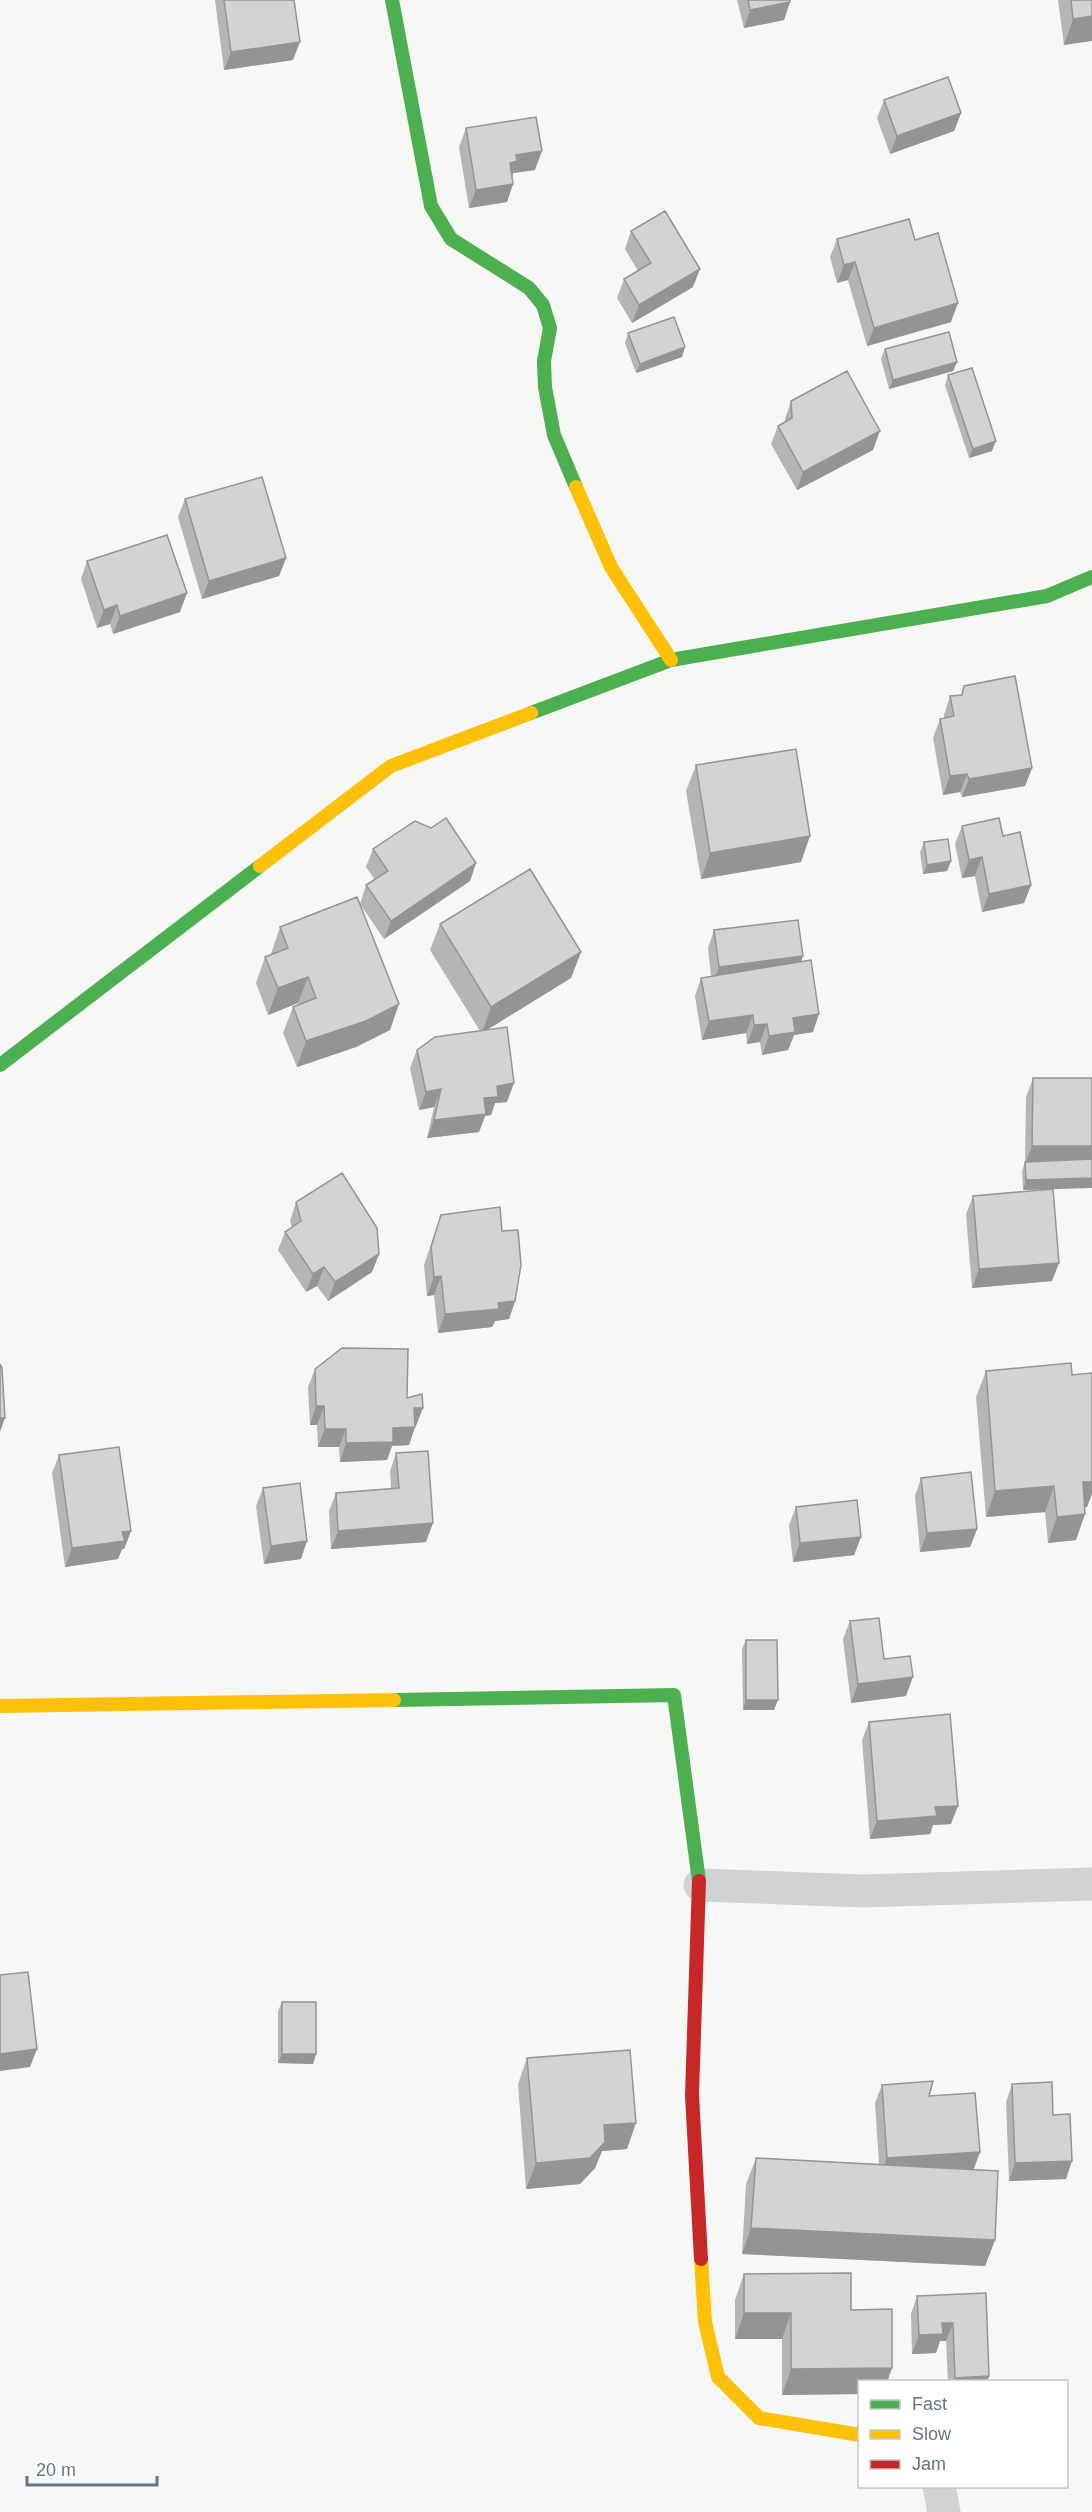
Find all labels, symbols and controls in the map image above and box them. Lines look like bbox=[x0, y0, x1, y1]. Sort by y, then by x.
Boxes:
legend bbox=[858, 2380, 1068, 2488]
text: Fast bbox=[912, 2394, 947, 2414]
text: Slow bbox=[912, 2424, 952, 2444]
scale bar bbox=[27, 2449, 158, 2487]
text: Jam bbox=[912, 2454, 946, 2474]
text: 20 m bbox=[36, 2460, 76, 2480]

